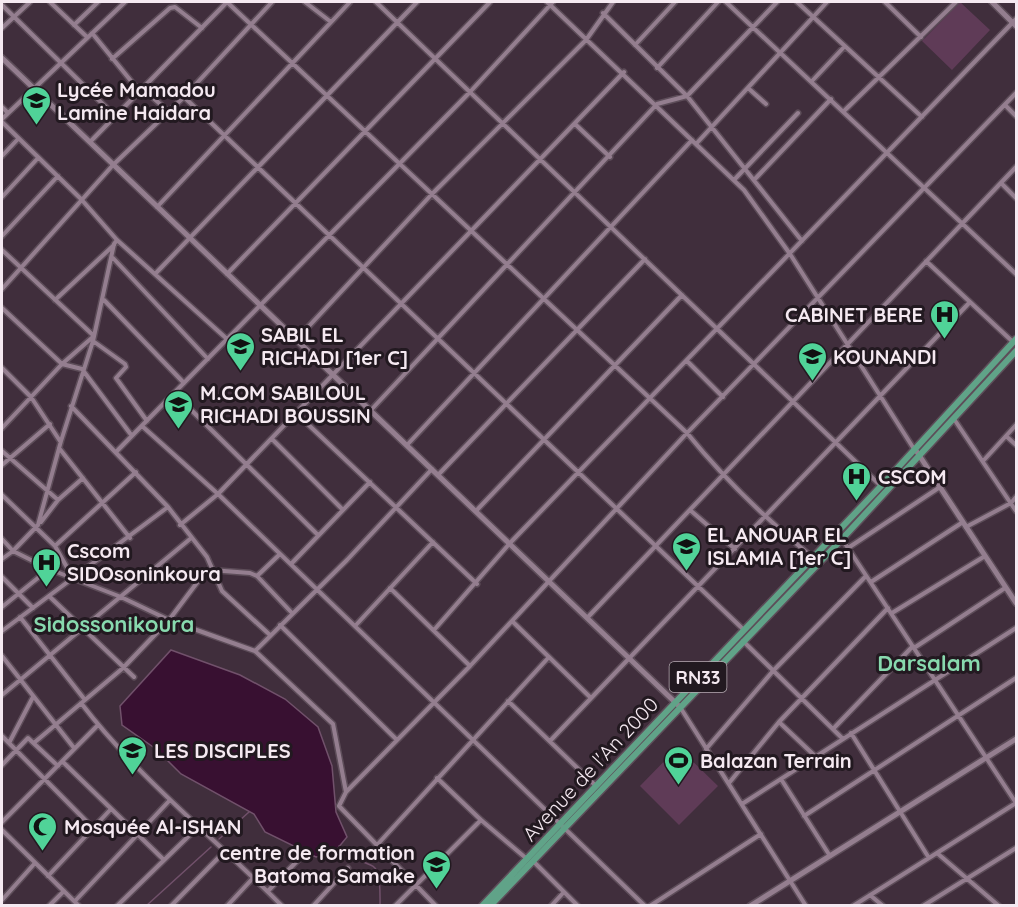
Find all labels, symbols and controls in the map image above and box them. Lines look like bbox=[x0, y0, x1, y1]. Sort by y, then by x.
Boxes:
place label: Lycée Mamadou Lamine Haidara bbox=[57, 77, 216, 125]
school or university icon: Lycée Mamadou Lamine Haidara bbox=[20, 84, 52, 126]
hospital icon: CABINET BERE bbox=[928, 298, 960, 340]
place label: CABINET BERE bbox=[785, 302, 923, 327]
place label: SABIL EL RICHADI [1er C] bbox=[261, 322, 408, 370]
school or university icon: SABIL EL RICHADI [1er C] bbox=[224, 330, 256, 372]
school or university icon: KOUNANDI bbox=[796, 340, 828, 382]
place label: KOUNANDI bbox=[833, 344, 937, 369]
place label: M.COM SABILOUL RICHADI BOUSSIN bbox=[200, 380, 371, 428]
school or university icon: M.COM SABILOUL RICHADI BOUSSIN bbox=[163, 388, 195, 430]
hospital icon: CSCOM bbox=[841, 460, 873, 502]
place label: CSCOM bbox=[878, 464, 947, 489]
place label: EL ANOUAR EL ISLAMIA [1er C] bbox=[707, 522, 851, 570]
school or university icon: EL ANOUAR EL ISLAMIA [1er C] bbox=[670, 530, 702, 572]
place label: Cscom SIDOsoninkoura bbox=[67, 538, 221, 586]
hospital icon: Cscom SIDOsoninkoura bbox=[30, 546, 62, 588]
district label: Sidossonikoura bbox=[34, 610, 194, 638]
district label: Darsalam bbox=[877, 649, 981, 677]
road number: RN33 bbox=[670, 662, 726, 692]
street label: Avenue de l'An 2000 bbox=[517, 692, 663, 846]
school or university icon: LES DISCIPLES bbox=[117, 734, 149, 776]
place label: LES DISCIPLES bbox=[154, 738, 291, 763]
sports icon: Balazan Terrain bbox=[663, 744, 695, 786]
place label: Balazan Terrain bbox=[700, 748, 852, 773]
mosque icon: Mosquée Al-ISHAN bbox=[27, 810, 59, 852]
place label: Mosquée Al-ISHAN bbox=[64, 814, 241, 839]
place label: centre de formation Batoma Samake bbox=[220, 840, 415, 888]
school or university icon: centre de formation Batoma Samake bbox=[420, 848, 452, 890]

